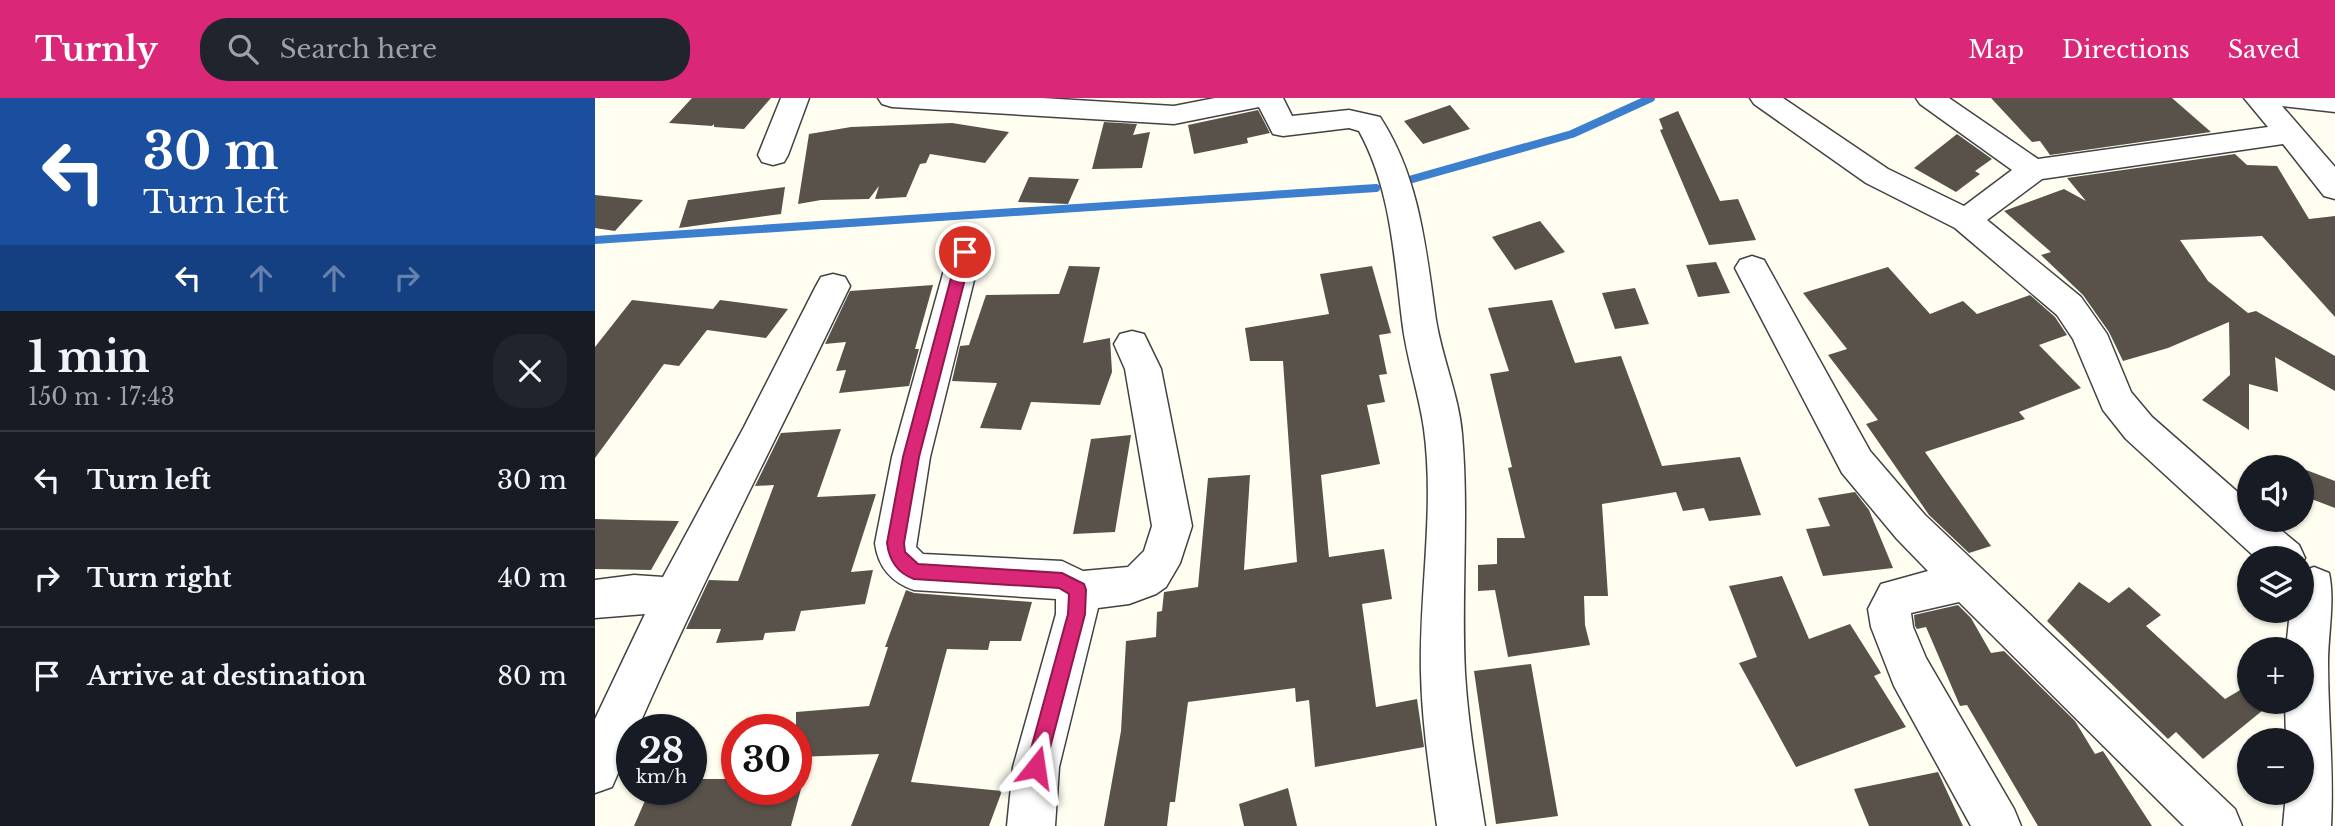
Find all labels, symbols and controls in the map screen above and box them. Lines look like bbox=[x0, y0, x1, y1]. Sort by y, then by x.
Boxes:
search box bbox=[200, 18, 690, 81]
text: Turnly bbox=[35, 29, 158, 70]
icon: search bbox=[224, 30, 262, 68]
text: Search here bbox=[280, 33, 437, 65]
text: Map bbox=[1968, 35, 2024, 64]
text: Directions bbox=[2062, 35, 2190, 64]
text: Saved bbox=[2228, 35, 2300, 64]
text: 30 m bbox=[143, 121, 278, 182]
icon: left bbox=[28, 126, 119, 217]
text: Turn left bbox=[143, 182, 289, 222]
pin bbox=[935, 222, 995, 282]
icon: arrive bbox=[946, 233, 984, 271]
icon: left bbox=[169, 259, 207, 297]
icon: ahead bbox=[242, 259, 280, 297]
icon: ahead bbox=[315, 259, 353, 297]
icon: right bbox=[388, 259, 426, 297]
text: 1 min bbox=[28, 331, 150, 383]
button: close bbox=[493, 334, 567, 408]
text: 150 m · 17:43 bbox=[28, 383, 175, 411]
map controls bbox=[2237, 455, 2314, 805]
button: sound bbox=[2237, 455, 2314, 532]
icon: left bbox=[28, 461, 66, 499]
text: Turn left bbox=[87, 464, 211, 496]
text: 30 m bbox=[497, 464, 567, 496]
button: layers bbox=[2237, 546, 2314, 623]
icon: right bbox=[28, 559, 66, 597]
text: Turn right bbox=[87, 562, 232, 594]
text: 40 m bbox=[498, 562, 567, 594]
button: + bbox=[2237, 637, 2314, 714]
icon: arrive bbox=[28, 657, 66, 695]
text: Arrive at destination bbox=[87, 660, 367, 692]
text: 80 m bbox=[497, 660, 567, 692]
speed limit sign: 30 bbox=[721, 714, 812, 805]
button: − bbox=[2237, 728, 2314, 805]
text: 28 bbox=[639, 729, 684, 772]
position arrow bbox=[999, 730, 1073, 804]
text: km/h bbox=[636, 766, 687, 788]

